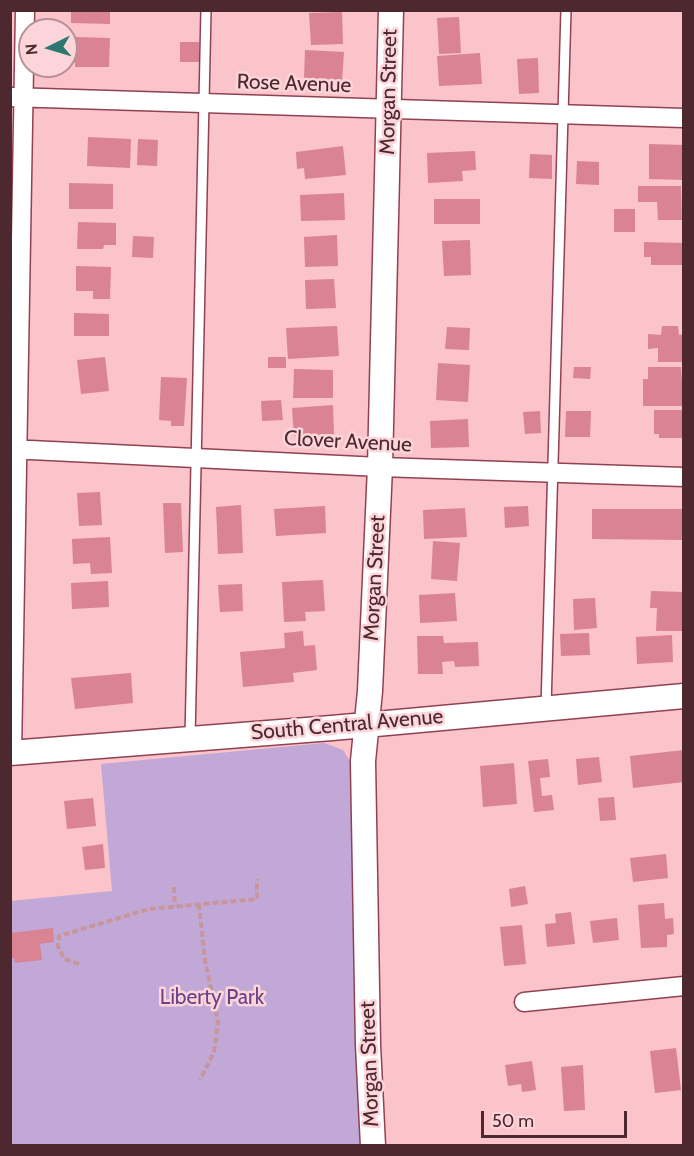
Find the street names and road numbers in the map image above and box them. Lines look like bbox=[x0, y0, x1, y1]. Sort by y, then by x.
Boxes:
street label: Morgan Street bbox=[375, 29, 403, 155]
street label: Rose Avenue bbox=[236, 69, 352, 99]
street label: Clover Avenue bbox=[283, 426, 413, 458]
street label: Morgan Street bbox=[359, 515, 391, 641]
street label: South Central Avenue bbox=[250, 704, 444, 746]
street label: Morgan Street bbox=[355, 1001, 385, 1127]

